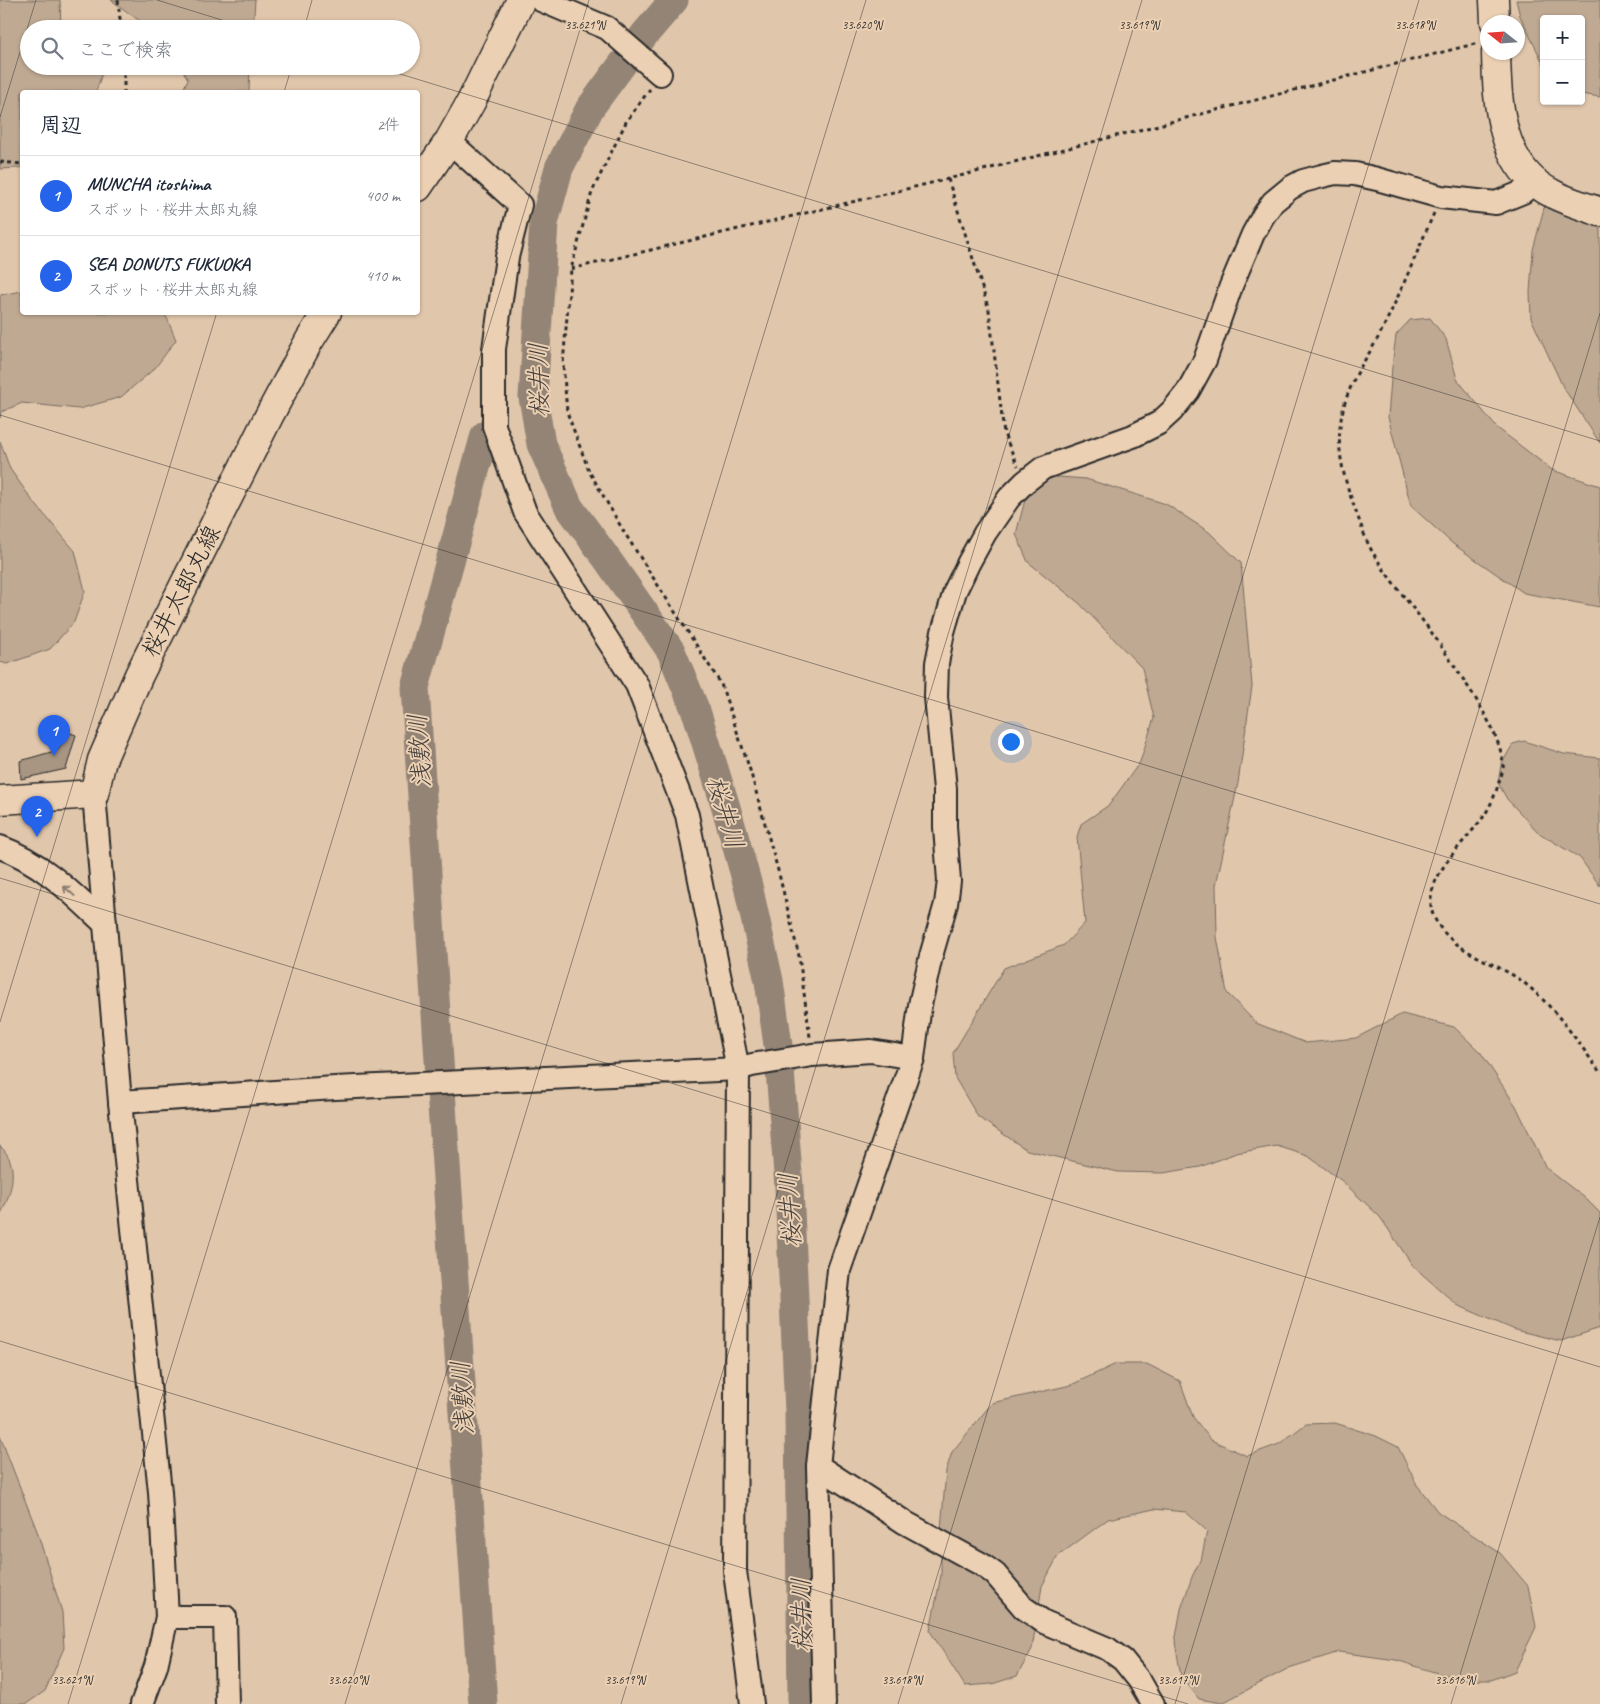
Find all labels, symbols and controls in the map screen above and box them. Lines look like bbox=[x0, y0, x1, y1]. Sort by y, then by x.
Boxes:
north arrow bbox=[1480, 15, 1525, 60]
map controls bbox=[1540, 15, 1585, 105]
button: + bbox=[1540, 15, 1585, 60]
text: 33.621°N bbox=[565, 17, 607, 33]
text: 33.620°N bbox=[842, 17, 884, 33]
text: 33.619°N bbox=[1119, 17, 1161, 33]
text: 33.618°N bbox=[1395, 17, 1437, 33]
search box bbox=[20, 20, 420, 75]
icon: search bbox=[38, 34, 66, 62]
text: ここで検索 bbox=[78, 38, 173, 62]
button: − bbox=[1540, 60, 1585, 105]
text: 周辺 bbox=[40, 112, 82, 138]
text: 2件 bbox=[377, 115, 400, 135]
text: MUNCHA itoshima bbox=[87, 172, 210, 196]
text: 1 bbox=[52, 186, 60, 206]
text: 400 m bbox=[366, 186, 400, 206]
text: スポット · 桜井太郎丸線 bbox=[87, 200, 258, 220]
text: SEA DONUTS FUKUOKA bbox=[87, 252, 250, 276]
text: 2 bbox=[52, 266, 60, 286]
text: 410 m bbox=[366, 266, 400, 286]
text: スポット · 桜井太郎丸線 bbox=[87, 280, 258, 300]
water label: 桜井川 bbox=[522, 342, 556, 418]
street label: 桜井太郎丸線 bbox=[135, 520, 227, 662]
water label: 浅敷川 bbox=[401, 712, 439, 789]
pin: 1 bbox=[38, 715, 70, 756]
your location bbox=[998, 729, 1024, 755]
water label: 桜井川 bbox=[699, 772, 751, 853]
pin: 2 bbox=[21, 796, 53, 837]
one-way arrow bbox=[62, 885, 75, 897]
water label: 桜井川 bbox=[772, 1172, 808, 1248]
water label: 浅敷川 bbox=[444, 1359, 482, 1436]
water label: 桜井川 bbox=[785, 1577, 819, 1653]
text: 33.621°N bbox=[52, 1672, 94, 1688]
text: 33.620°N bbox=[328, 1672, 370, 1688]
text: 33.619°N bbox=[605, 1672, 647, 1688]
text: 33.618°N bbox=[882, 1672, 924, 1688]
text: 33.617°N bbox=[1158, 1672, 1200, 1688]
text: 33.616°N bbox=[1435, 1672, 1477, 1688]

